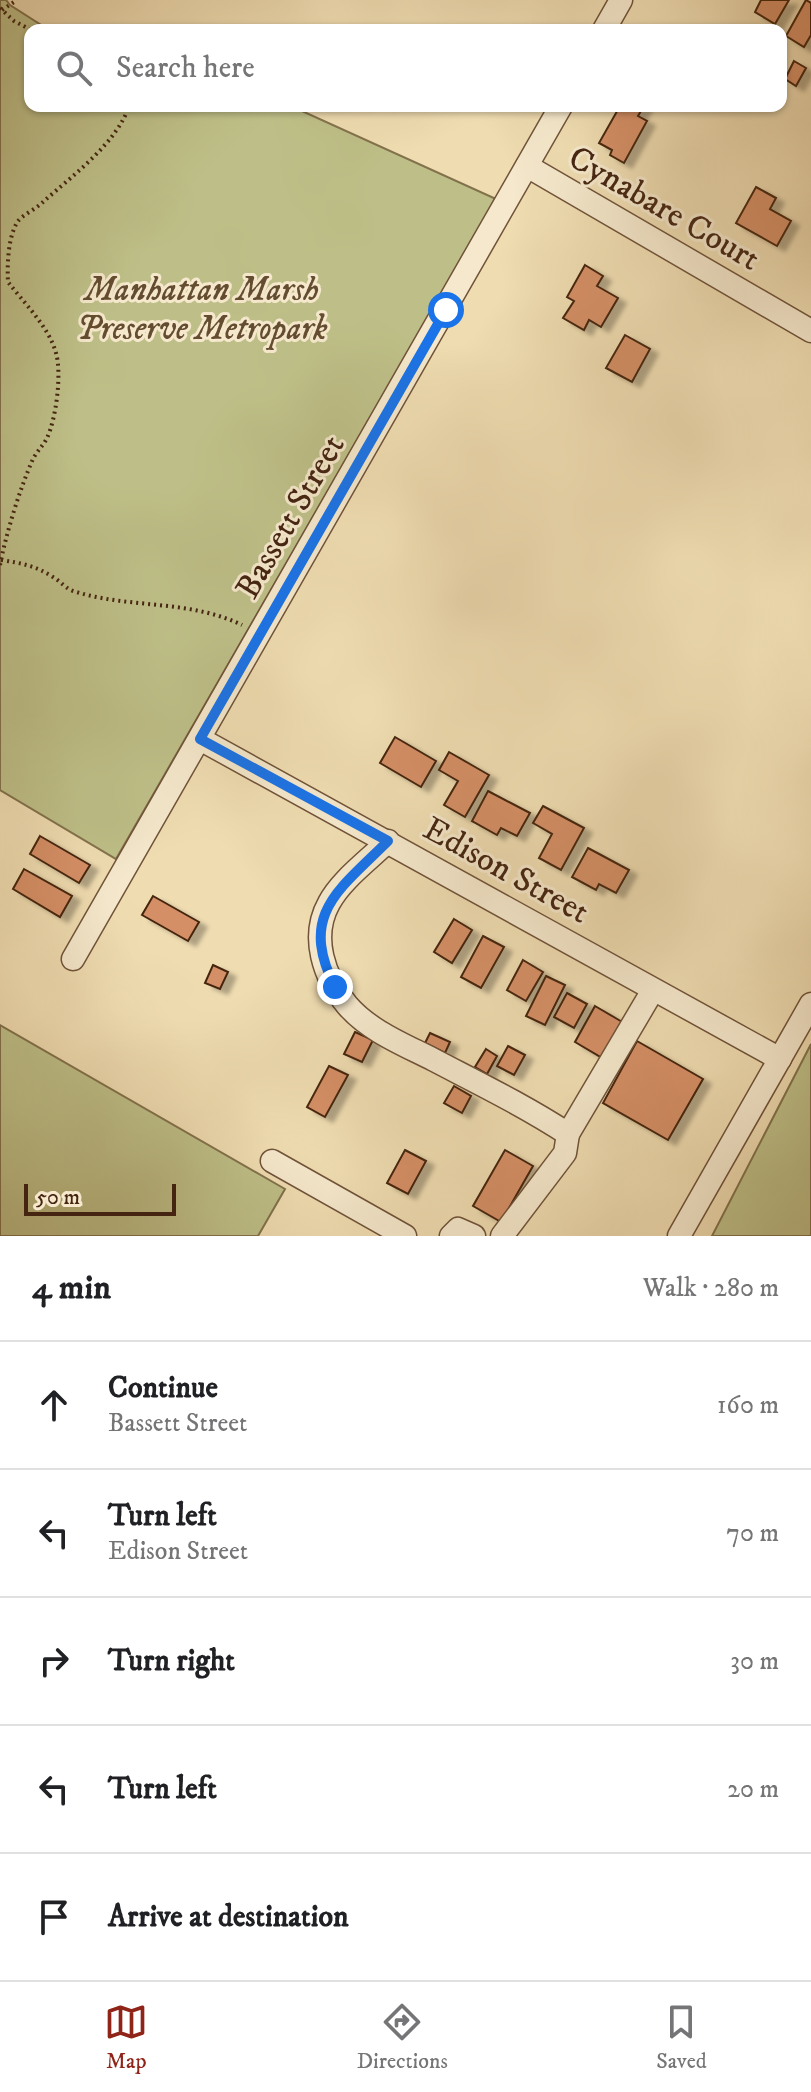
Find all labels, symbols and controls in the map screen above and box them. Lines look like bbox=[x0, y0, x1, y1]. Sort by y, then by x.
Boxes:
search box bbox=[24, 24, 787, 112]
icon: search bbox=[52, 46, 96, 90]
text: Search here bbox=[116, 50, 255, 87]
street label: Cynabare Court bbox=[561, 137, 767, 281]
park label: Manhattan Marsh Preserve Metropark bbox=[76, 269, 328, 350]
route start bbox=[428, 292, 464, 328]
street label: Bassett Street bbox=[227, 428, 355, 606]
street label: Edison Street bbox=[416, 808, 596, 934]
route end bbox=[317, 969, 353, 1005]
scale bar bbox=[24, 1180, 176, 1216]
text: 50 m bbox=[36, 1184, 80, 1211]
text: 4 min bbox=[32, 1267, 111, 1309]
text: Walk · 280 m bbox=[643, 1272, 779, 1305]
text: Continue bbox=[108, 1370, 218, 1407]
icon: ahead bbox=[32, 1383, 76, 1427]
text: 160 m bbox=[717, 1389, 779, 1422]
text: Bassett Street bbox=[108, 1407, 247, 1440]
text: Turn left bbox=[108, 1498, 217, 1535]
icon: left bbox=[32, 1511, 76, 1555]
text: 70 m bbox=[726, 1517, 779, 1550]
text: Edison Street bbox=[108, 1535, 248, 1568]
icon: right bbox=[32, 1639, 76, 1683]
text: Turn right bbox=[108, 1643, 235, 1680]
text: 30 m bbox=[730, 1645, 779, 1678]
icon: left bbox=[32, 1767, 76, 1811]
text: Turn left bbox=[108, 1771, 217, 1808]
text: 20 m bbox=[727, 1773, 779, 1806]
icon: arrive bbox=[32, 1895, 76, 1939]
text: Arrive at destination bbox=[108, 1899, 349, 1936]
tab: Map bbox=[104, 2000, 148, 2075]
tab: Directions bbox=[357, 2000, 448, 2075]
tab: Saved bbox=[656, 2000, 707, 2075]

